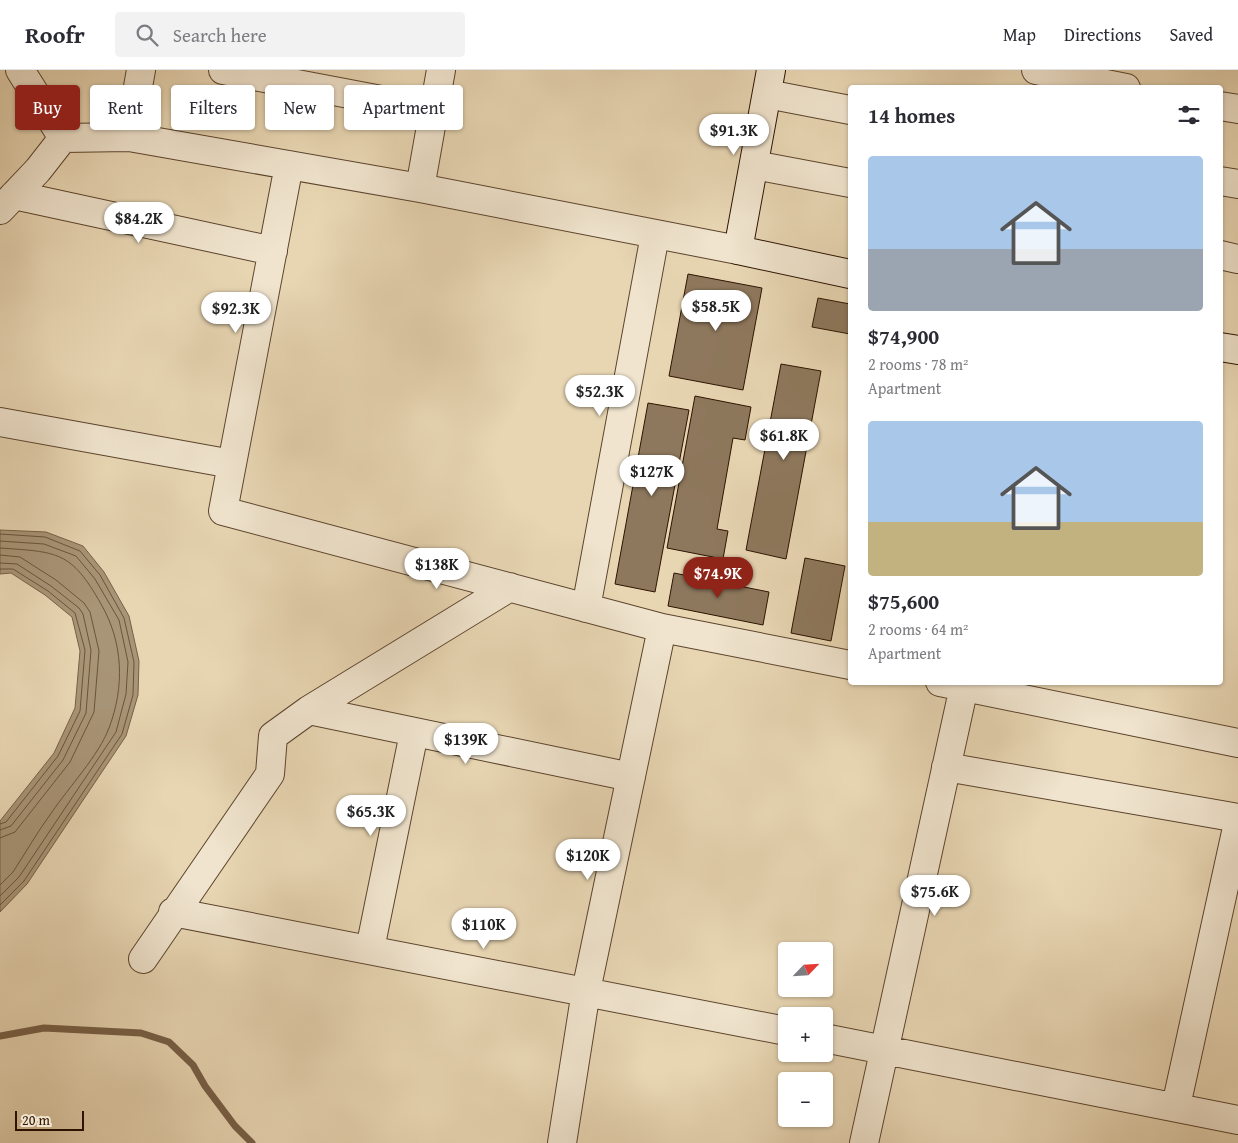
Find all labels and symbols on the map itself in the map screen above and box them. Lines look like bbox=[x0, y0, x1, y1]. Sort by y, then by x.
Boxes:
pin: $91.3K bbox=[693, 114, 775, 156]
pin: $84.2K bbox=[98, 202, 180, 244]
pin: $58.5K bbox=[675, 290, 757, 332]
pin: $92.3K bbox=[195, 292, 277, 334]
pin: $52.3K bbox=[559, 374, 641, 417]
pin: $61.8K bbox=[743, 418, 825, 461]
pin: $127K bbox=[617, 454, 687, 497]
pin: $138K bbox=[402, 548, 472, 590]
pin: $74.9K bbox=[677, 556, 759, 599]
pin: $139K bbox=[431, 722, 501, 765]
pin: $65.3K bbox=[330, 794, 412, 837]
pin: $120K bbox=[553, 838, 623, 881]
pin: $75.6K bbox=[894, 874, 976, 917]
pin: $110K bbox=[449, 908, 519, 950]
north arrow bbox=[778, 942, 832, 998]
scale bar bbox=[15, 1108, 84, 1131]

